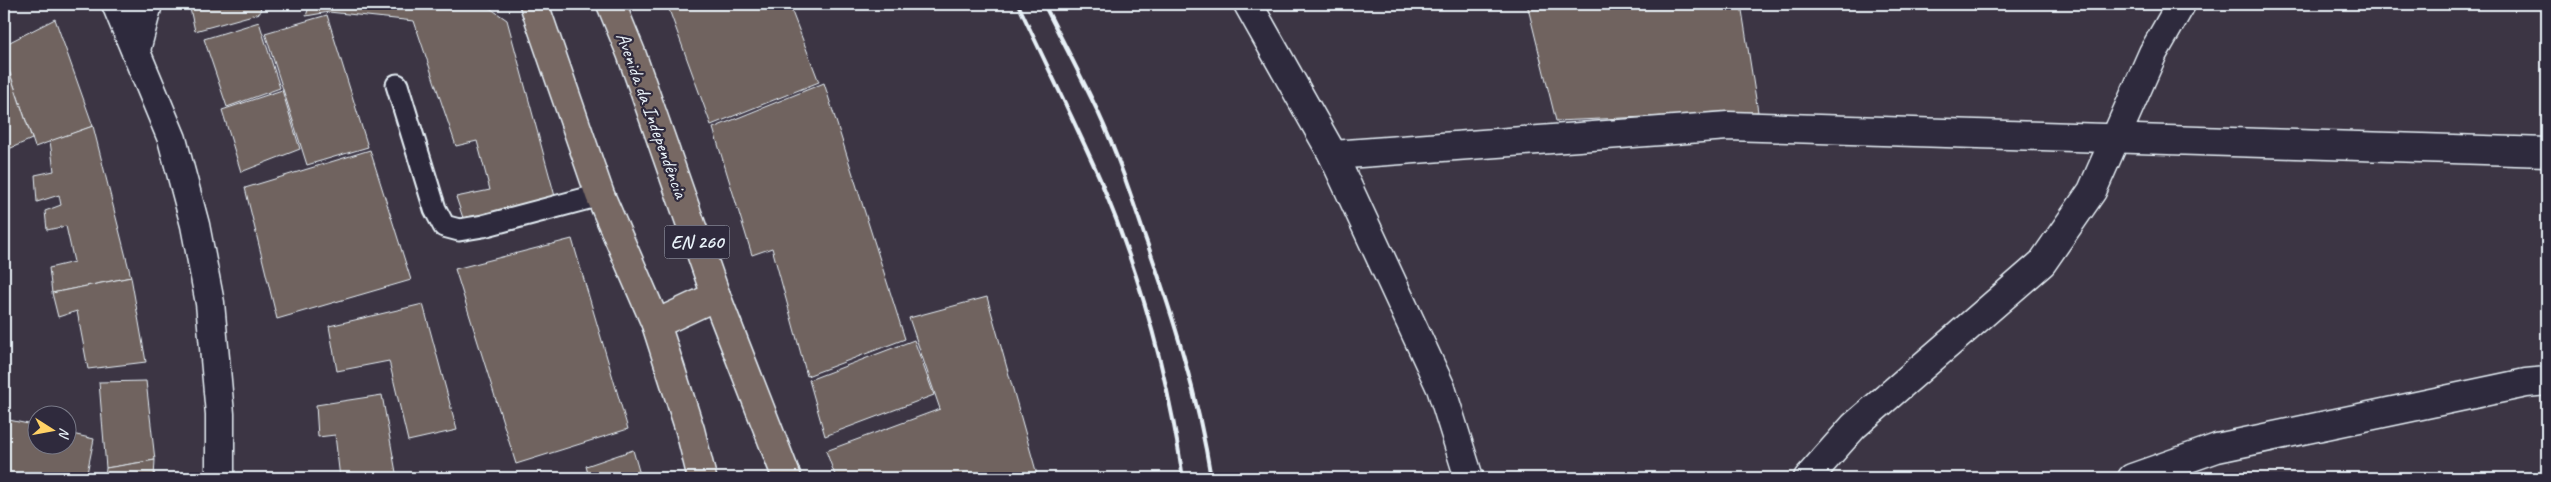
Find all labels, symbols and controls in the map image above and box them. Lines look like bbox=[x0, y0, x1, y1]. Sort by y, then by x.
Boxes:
street label: Avenida da Independência bbox=[610, 29, 694, 203]
road number: EN 260 bbox=[664, 226, 730, 258]
north arrow bbox=[28, 404, 78, 454]
text: N bbox=[55, 427, 73, 441]

